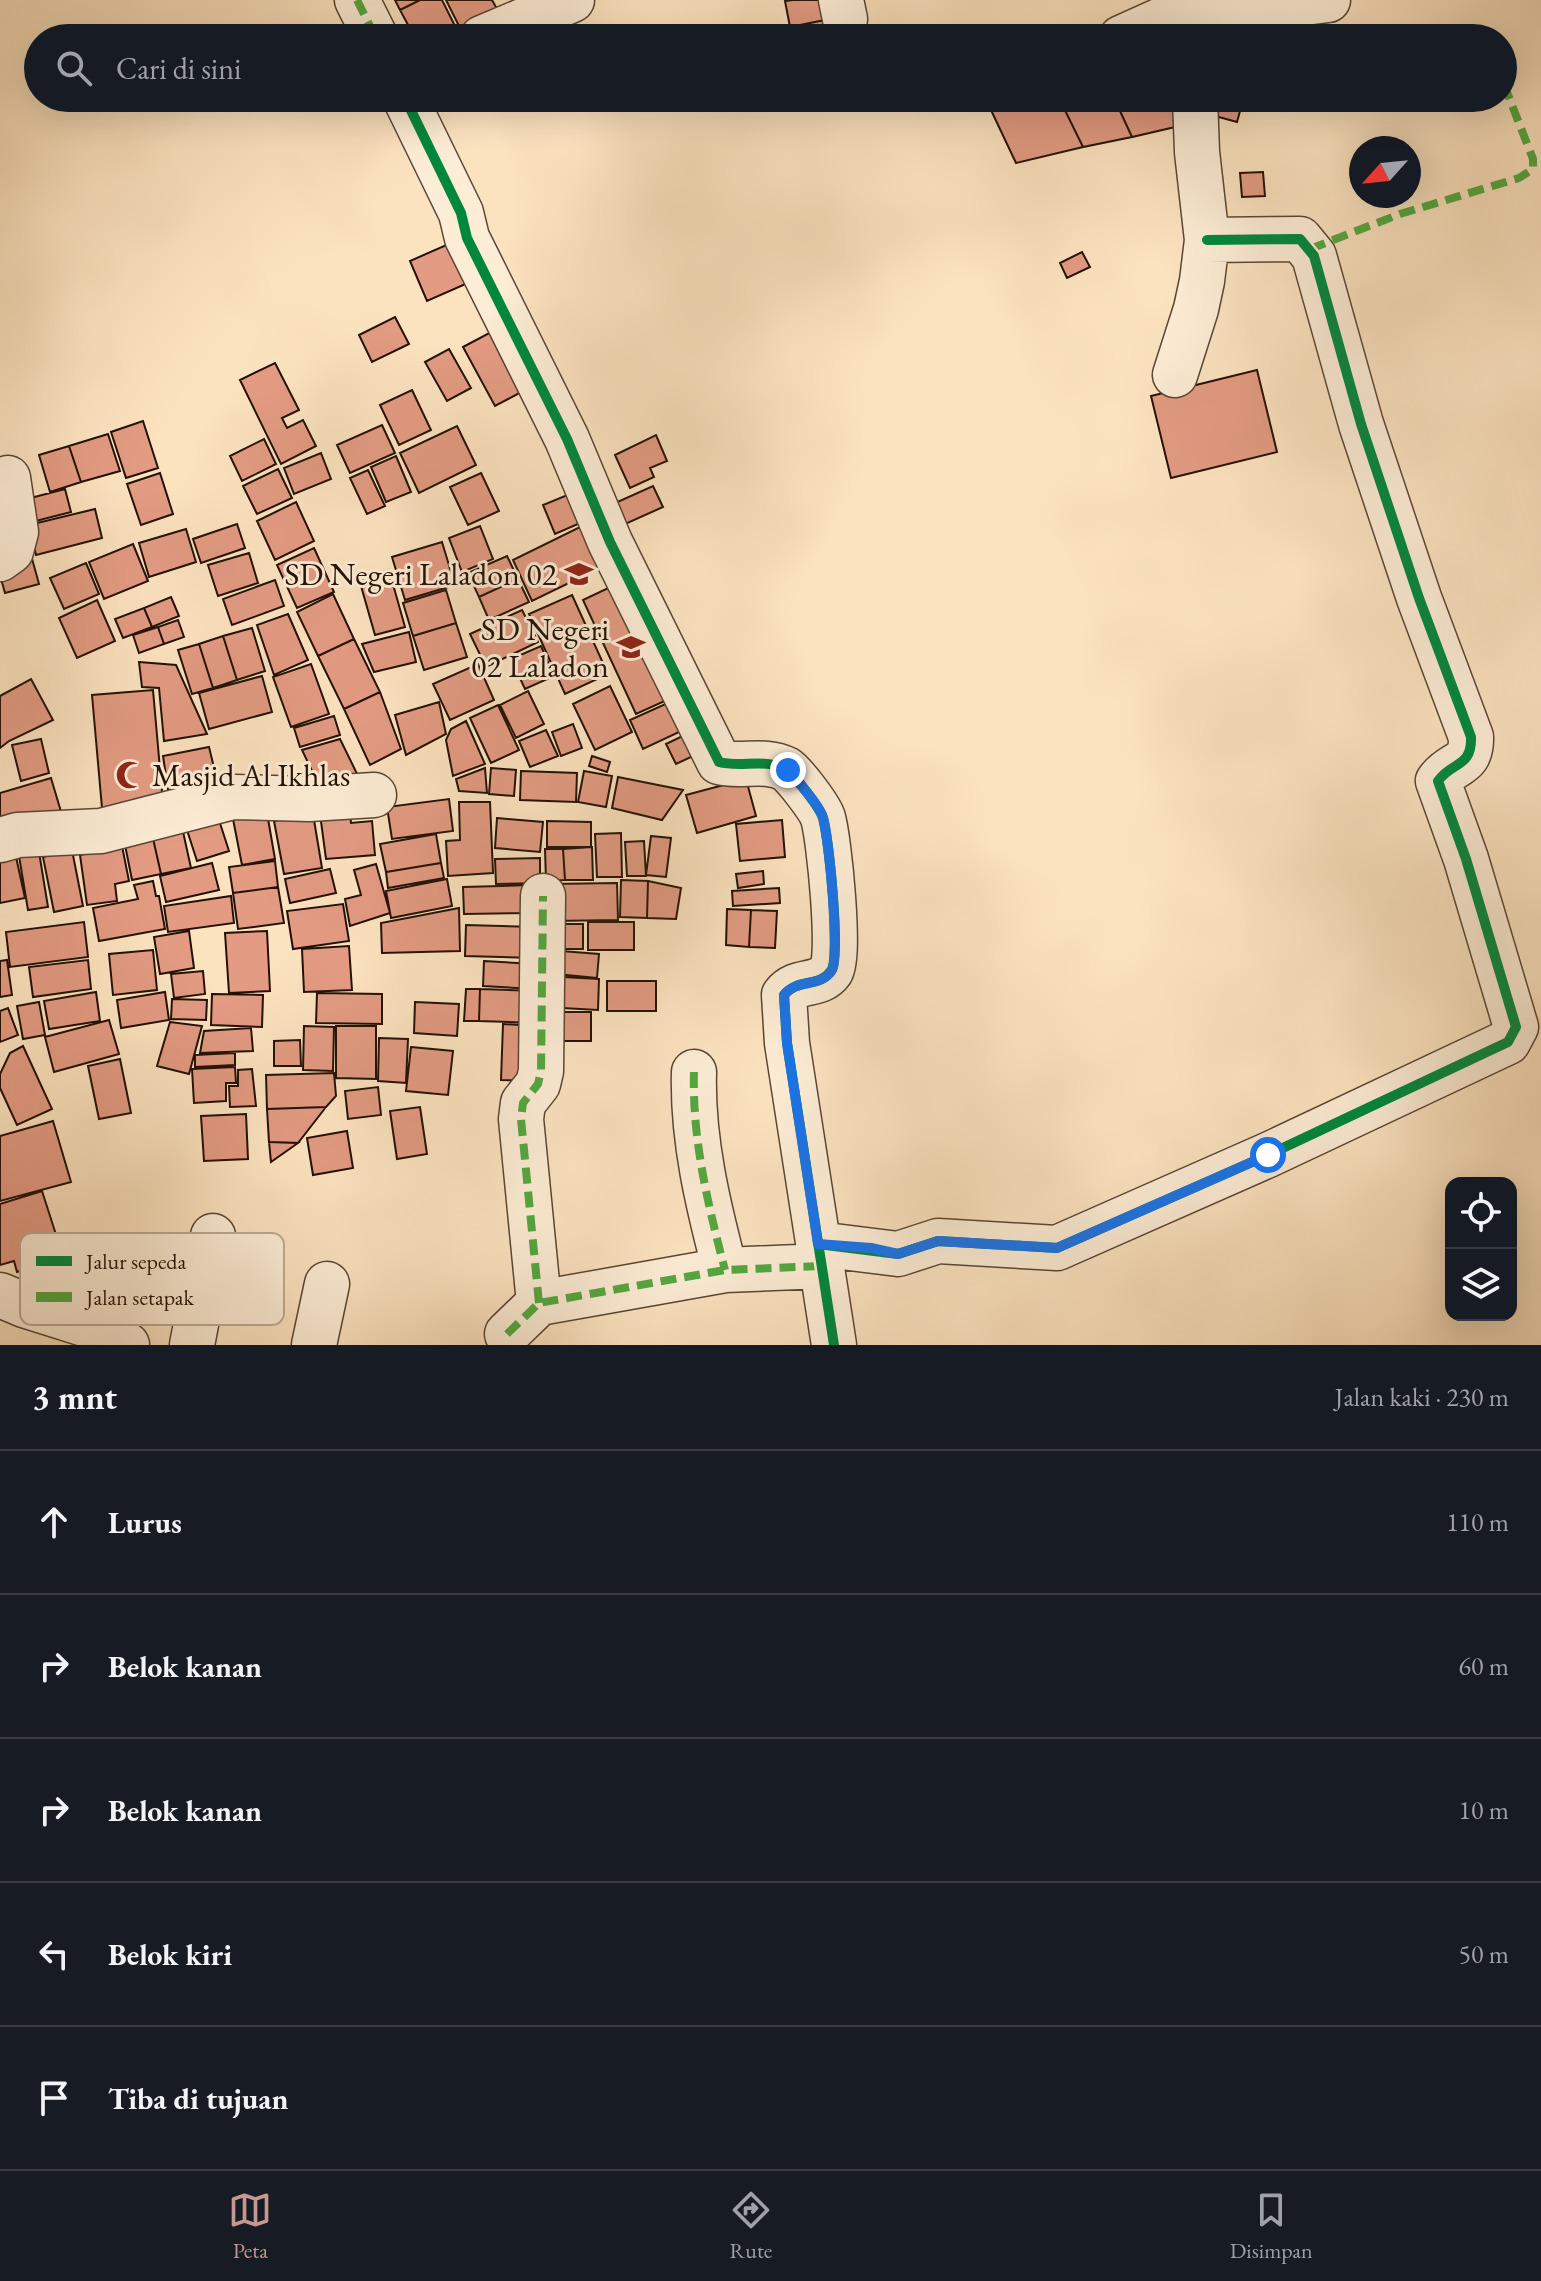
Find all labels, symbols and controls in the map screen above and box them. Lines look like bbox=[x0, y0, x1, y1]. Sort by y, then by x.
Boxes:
search box bbox=[24, 24, 1517, 112]
icon: search bbox=[52, 46, 96, 90]
text: Cari di sini bbox=[116, 49, 241, 88]
north arrow bbox=[1349, 136, 1421, 208]
place label: SD Negeri Laladon 02 bbox=[284, 553, 558, 595]
school or university icon: SD Negeri Laladon 02 bbox=[564, 559, 594, 589]
place label: SD Negeri 02 Laladon bbox=[471, 608, 609, 687]
school or university icon: SD Negeri 02 Laladon bbox=[616, 632, 646, 662]
route end bbox=[770, 752, 806, 788]
place label: Masjid Al Ikhlas bbox=[152, 754, 350, 796]
mosque icon: Masjid Al Ikhlas bbox=[115, 760, 145, 790]
route start bbox=[1250, 1137, 1286, 1173]
map controls bbox=[1445, 1177, 1517, 1321]
button: locate bbox=[1445, 1177, 1517, 1249]
legend bbox=[20, 1233, 284, 1325]
text: Jalur sepeda bbox=[84, 1247, 186, 1276]
button: layers bbox=[1445, 1249, 1517, 1321]
text: Jalan setapak bbox=[84, 1283, 194, 1312]
text: 3 mnt bbox=[32, 1375, 117, 1419]
text: Jalan kaki · 230 m bbox=[1335, 1380, 1509, 1414]
icon: ahead bbox=[32, 1500, 76, 1544]
text: Lurus bbox=[108, 1503, 182, 1542]
text: 110 m bbox=[1446, 1505, 1509, 1539]
icon: right bbox=[32, 1644, 76, 1688]
text: Belok kanan bbox=[108, 1647, 262, 1686]
text: 60 m bbox=[1459, 1649, 1509, 1683]
icon: right bbox=[32, 1788, 76, 1832]
text: Belok kanan bbox=[108, 1791, 262, 1830]
text: 10 m bbox=[1459, 1793, 1509, 1827]
icon: left bbox=[32, 1932, 76, 1976]
text: Belok kiri bbox=[108, 1935, 232, 1974]
text: 50 m bbox=[1459, 1937, 1509, 1971]
icon: arrive bbox=[32, 2076, 76, 2120]
text: Tiba di tujuan bbox=[108, 2079, 288, 2118]
tab: Peta bbox=[228, 2188, 272, 2265]
tab: Rute bbox=[729, 2188, 773, 2265]
tab: Disimpan bbox=[1230, 2188, 1313, 2265]

